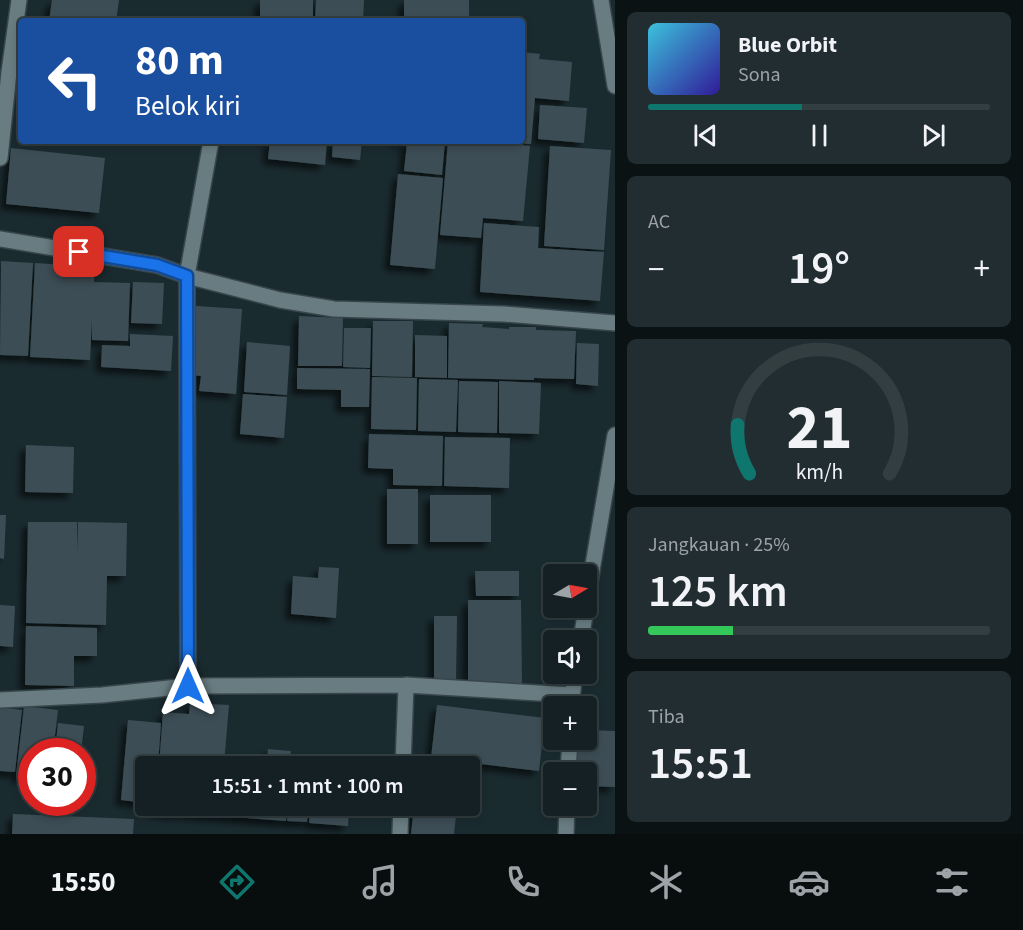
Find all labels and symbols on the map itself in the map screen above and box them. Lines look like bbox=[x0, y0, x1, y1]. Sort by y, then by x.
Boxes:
pin bbox=[53, 226, 104, 277]
north arrow bbox=[543, 564, 597, 618]
position arrow bbox=[156, 654, 220, 718]
speed limit sign: 30 bbox=[18, 738, 96, 816]

